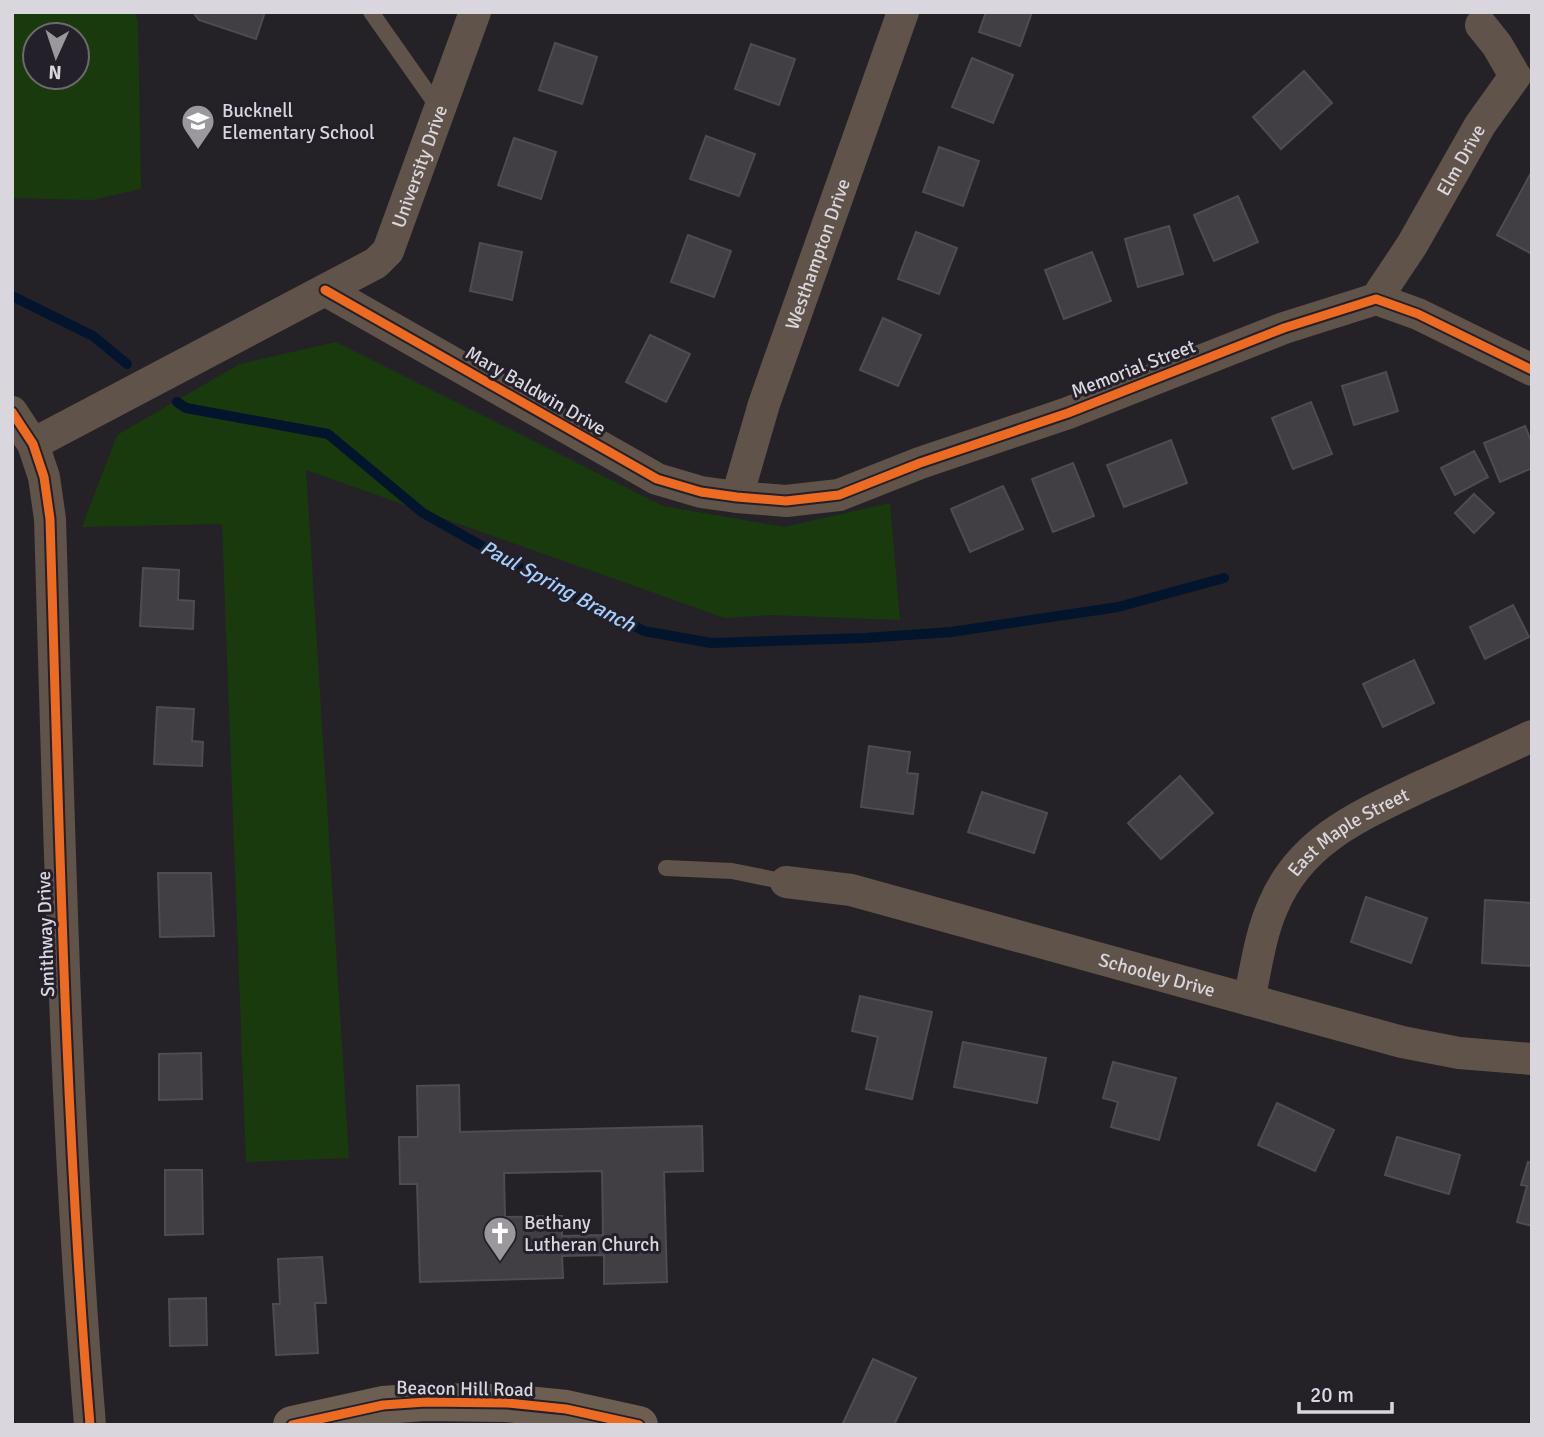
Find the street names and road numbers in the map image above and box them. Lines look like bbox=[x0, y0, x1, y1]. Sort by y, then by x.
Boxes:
street label: University Drive bbox=[386, 102, 453, 231]
street label: Elm Drive bbox=[1432, 120, 1491, 200]
street label: Westhampton Drive bbox=[780, 176, 856, 333]
street label: Memorial Street bbox=[1068, 334, 1199, 404]
street label: Mary Baldwin Drive bbox=[461, 341, 610, 441]
street label: East Maple Street bbox=[1283, 783, 1413, 882]
street label: Smithway Drive bbox=[32, 871, 60, 997]
street label: Schooley Drive bbox=[1096, 948, 1218, 1003]
street label: Beacon Hill Road bbox=[396, 1376, 534, 1402]

